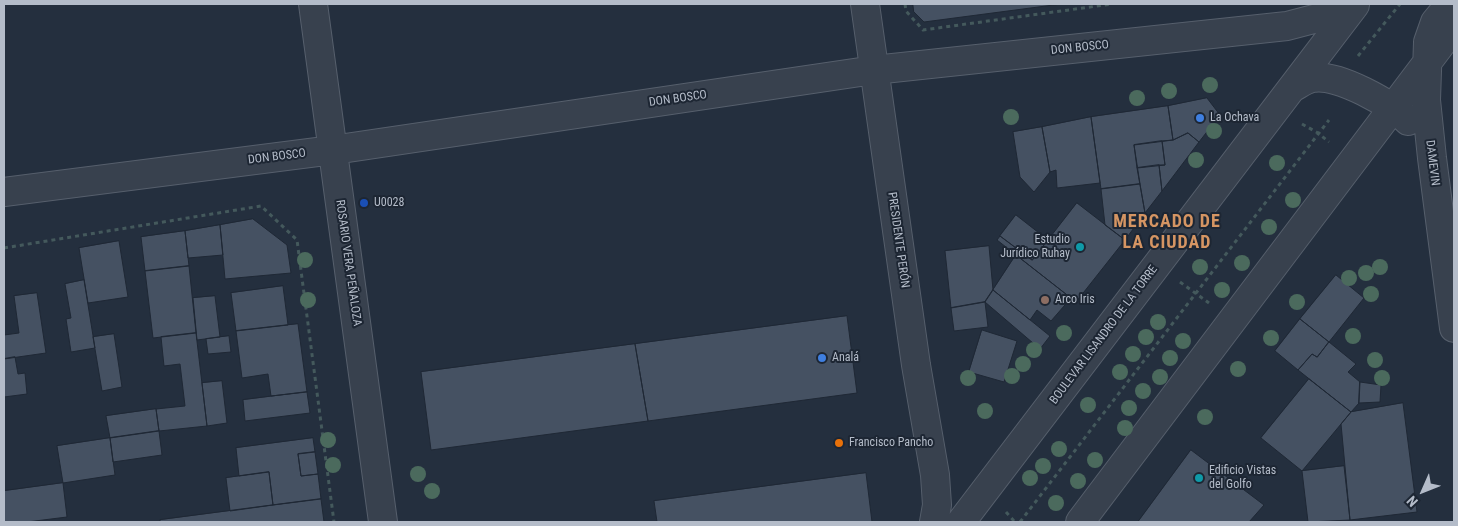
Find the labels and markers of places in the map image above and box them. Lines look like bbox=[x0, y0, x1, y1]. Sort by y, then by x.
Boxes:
place label: La Ochava bbox=[1210, 111, 1259, 125]
marker: La Ochava bbox=[1194, 112, 1206, 124]
place label: U0028 bbox=[374, 196, 404, 210]
marker: U0028 bbox=[358, 197, 370, 209]
place label: Estudio Jurídico Ruhay bbox=[1000, 233, 1070, 261]
marker: Estudio Jurídico Ruhay bbox=[1074, 241, 1086, 253]
place label: Arco Iris bbox=[1055, 293, 1095, 307]
marker: Arco Iris bbox=[1039, 294, 1051, 306]
place label: Analá bbox=[832, 351, 859, 365]
marker: Analá bbox=[816, 352, 828, 364]
place label: Francisco Pancho bbox=[849, 436, 933, 450]
marker: Francisco Pancho bbox=[833, 437, 845, 449]
place label: Edificio Vistas del Golfo bbox=[1209, 464, 1276, 492]
marker: Edificio Vistas del Golfo bbox=[1193, 472, 1205, 484]

